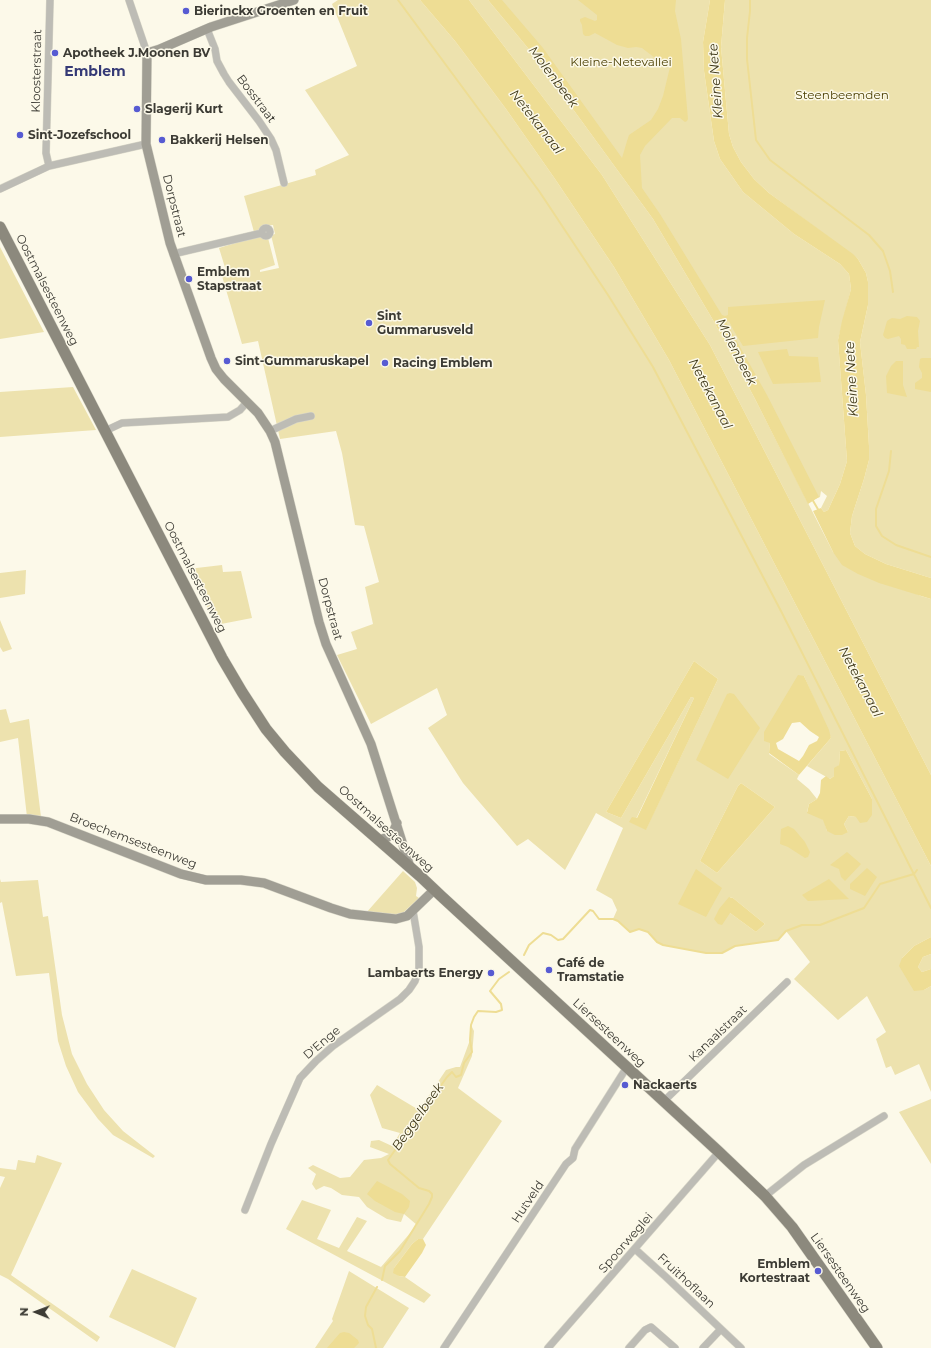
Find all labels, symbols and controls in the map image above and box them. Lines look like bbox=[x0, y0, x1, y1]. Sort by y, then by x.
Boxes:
place label: Bierinckx Groenten en Fruit bbox=[194, 4, 368, 18]
marker: Bierinckx Groenten en Fruit bbox=[181, 6, 191, 16]
street label: Kloosterstraat bbox=[29, 29, 45, 113]
water label: Molenbeek bbox=[525, 43, 581, 111]
water label: Kleine Nete bbox=[706, 43, 726, 119]
place label: Apotheek J.Moonen BV bbox=[63, 46, 210, 60]
marker: Apotheek J.Moonen BV bbox=[50, 48, 60, 58]
park label: Kleine-Netevallei bbox=[570, 55, 672, 69]
district label: Emblem bbox=[64, 64, 126, 80]
street label: Bosstraat bbox=[233, 72, 279, 126]
water label: Netekanaal bbox=[506, 87, 566, 157]
park label: Steenbeemden bbox=[795, 88, 889, 102]
place label: Slagerij Kurt bbox=[145, 102, 223, 116]
marker: Slagerij Kurt bbox=[132, 104, 142, 114]
place label: Sint-Jozefschool bbox=[28, 128, 131, 142]
marker: Sint-Jozefschool bbox=[15, 130, 25, 140]
place label: Bakkerij Helsen bbox=[170, 133, 269, 147]
marker: Bakkerij Helsen bbox=[157, 135, 167, 145]
street label: Dorpstraat bbox=[159, 173, 189, 239]
street label: Oostmalsesteenweg bbox=[13, 232, 81, 348]
place label: Emblem Stapstraat bbox=[197, 265, 262, 293]
marker: Emblem Stapstraat bbox=[184, 274, 194, 284]
place label: Sint Gummarusveld bbox=[377, 309, 473, 337]
water label: Molenbeek bbox=[712, 316, 760, 388]
marker: Sint Gummarusveld bbox=[364, 318, 374, 328]
water label: Kleine Nete bbox=[842, 341, 862, 417]
place label: Sint-Gummaruskapel bbox=[235, 354, 369, 368]
marker: Sint-Gummaruskapel bbox=[222, 356, 232, 366]
place label: Racing Emblem bbox=[393, 356, 493, 370]
water label: Netekanaal bbox=[685, 356, 735, 432]
marker: Racing Emblem bbox=[380, 358, 390, 368]
street label: Oostmalsesteenweg bbox=[161, 519, 229, 635]
street label: Dorpstraat bbox=[315, 576, 345, 642]
water label: Netekanaal bbox=[835, 644, 885, 720]
street label: Oostmalsesteenweg bbox=[335, 782, 437, 876]
street label: Broechemsesteenweg bbox=[67, 810, 199, 872]
place label: Café de Tramstatie bbox=[557, 956, 624, 984]
marker: Café de Tramstatie bbox=[544, 965, 554, 975]
place label: Lambaerts Energy bbox=[368, 966, 483, 980]
marker: Lambaerts Energy bbox=[486, 968, 496, 978]
street label: Liersesteenweg bbox=[570, 996, 648, 1070]
street label: Kanaalstraat bbox=[686, 1003, 750, 1065]
street label: D'Enge bbox=[301, 1023, 343, 1063]
place label: Nackaerts bbox=[633, 1078, 697, 1092]
water label: Beggelbeek bbox=[389, 1080, 447, 1154]
marker: Nackaerts bbox=[620, 1080, 630, 1090]
street label: Hutveld bbox=[509, 1178, 547, 1226]
street label: Spoorweglei bbox=[596, 1210, 656, 1276]
street label: Liersesteenweg bbox=[807, 1230, 873, 1316]
street label: Fruithoflaan bbox=[654, 1251, 718, 1311]
place label: Emblem Kortestraat bbox=[739, 1257, 810, 1285]
marker: Emblem Kortestraat bbox=[813, 1266, 823, 1276]
north arrow bbox=[16, 1292, 56, 1332]
text: N bbox=[17, 1307, 31, 1316]

